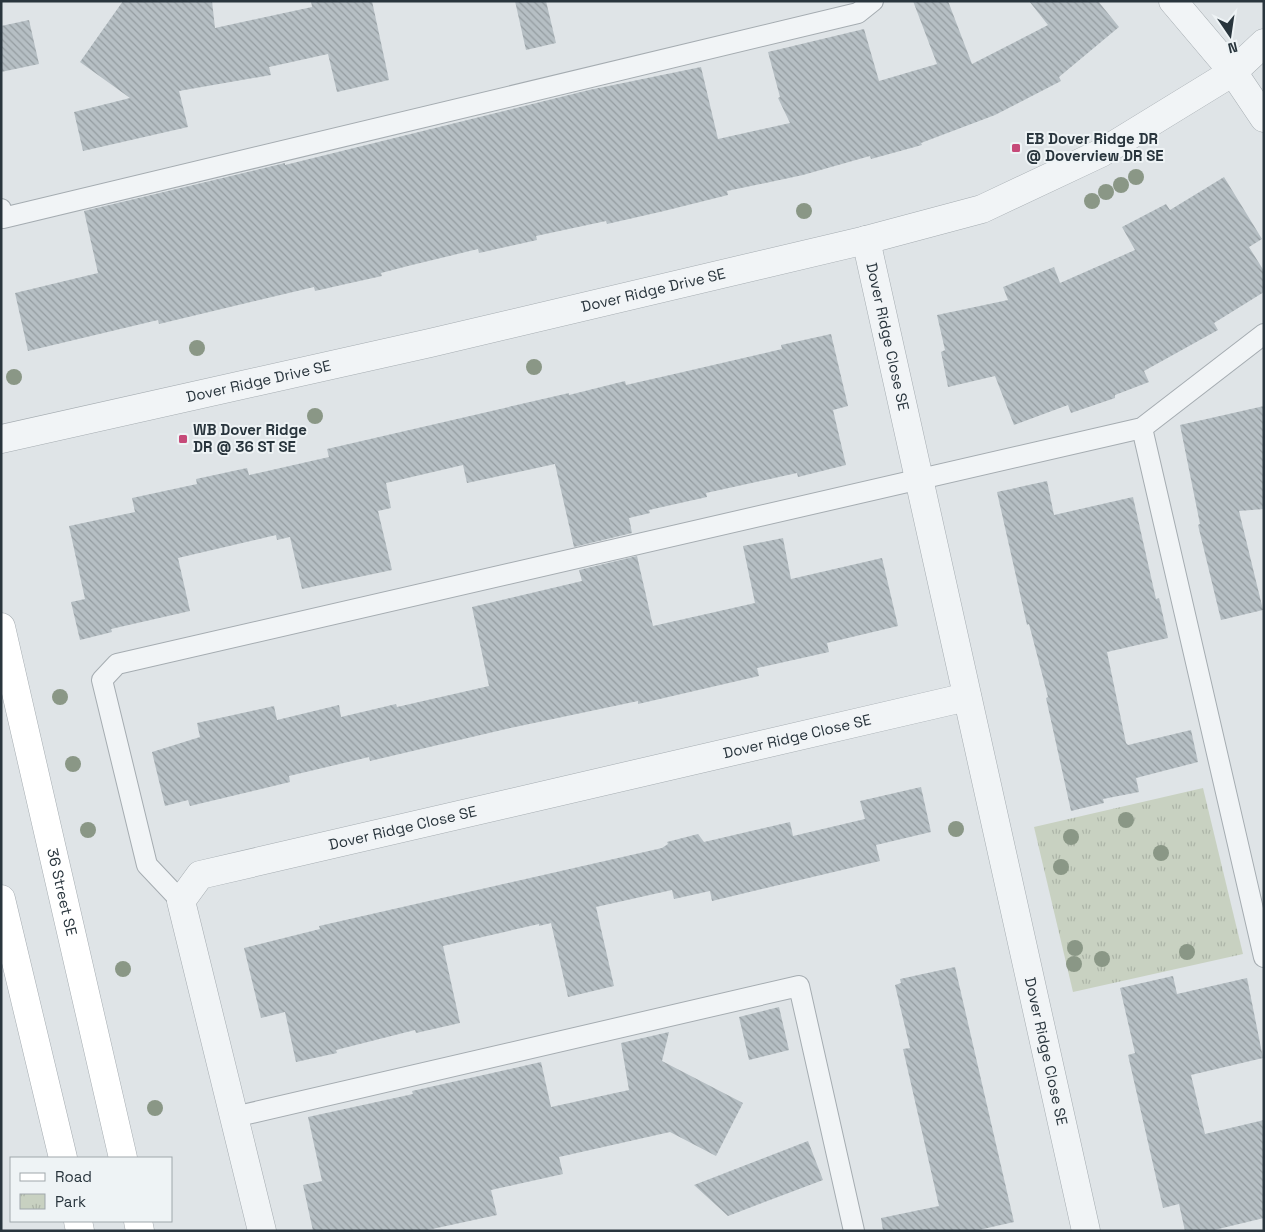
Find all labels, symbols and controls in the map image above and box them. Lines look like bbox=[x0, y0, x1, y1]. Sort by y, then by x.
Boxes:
north arrow bbox=[1205, 10, 1255, 60]
text: N bbox=[1226, 38, 1240, 57]
place label: EB Dover Ridge DR @ Doverview DR SE bbox=[1026, 129, 1164, 165]
marker: EB Dover Ridge DR @ Doverview DR SE bbox=[1010, 142, 1022, 154]
street label: Dover Ridge Close SE bbox=[862, 261, 914, 412]
street label: Dover Ridge Drive SE bbox=[579, 264, 727, 316]
street label: Dover Ridge Drive SE bbox=[184, 355, 333, 406]
place label: WB Dover Ridge DR @ 36 ST SE bbox=[193, 420, 307, 456]
marker: WB Dover Ridge DR @ 36 ST SE bbox=[177, 433, 189, 445]
street label: Dover Ridge Close SE bbox=[721, 710, 873, 762]
street label: Dover Ridge Close SE bbox=[327, 801, 478, 854]
street label: 36 Street SE bbox=[43, 846, 82, 938]
street label: Dover Ridge Close SE bbox=[1021, 975, 1072, 1127]
legend bbox=[10, 1157, 172, 1222]
text: Road bbox=[55, 1167, 92, 1186]
text: Park bbox=[55, 1192, 86, 1211]

